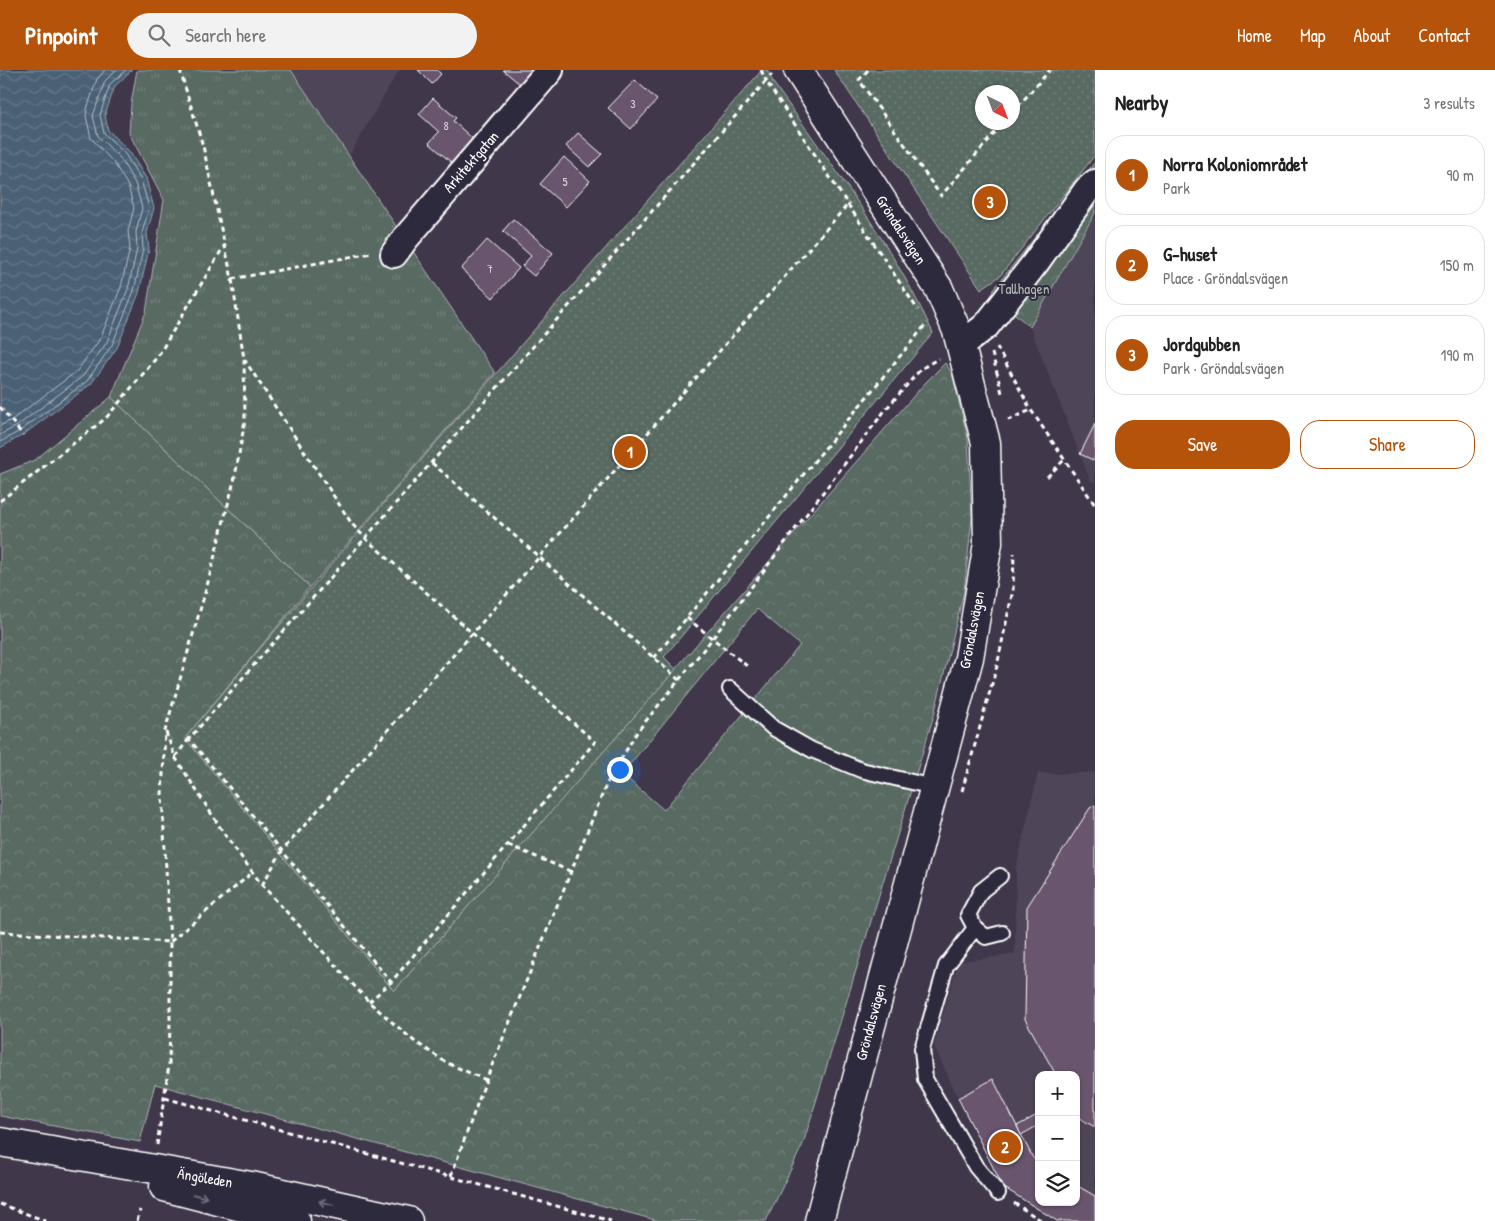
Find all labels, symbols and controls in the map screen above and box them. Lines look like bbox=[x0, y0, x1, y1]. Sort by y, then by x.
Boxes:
search box bbox=[127, 13, 477, 58]
text: Pinpoint bbox=[25, 19, 97, 51]
icon: search bbox=[145, 21, 173, 49]
text: Search here bbox=[185, 22, 266, 48]
text: Home bbox=[1237, 23, 1272, 48]
text: Map bbox=[1300, 23, 1325, 48]
text: About bbox=[1353, 23, 1390, 48]
text: Contact bbox=[1418, 23, 1470, 48]
north arrow bbox=[975, 85, 1020, 130]
text: Nearby bbox=[1115, 88, 1168, 117]
text: 3 results bbox=[1423, 92, 1475, 114]
house number: 3 bbox=[630, 95, 636, 112]
house number: 8 bbox=[443, 117, 449, 134]
street label: Arkitektgatan bbox=[438, 126, 503, 197]
text: Norra Koloniområdet bbox=[1163, 151, 1307, 177]
text: 1 bbox=[1129, 164, 1135, 186]
text: 90 m bbox=[1446, 164, 1474, 186]
house number: 5 bbox=[562, 173, 568, 190]
text: Park bbox=[1163, 177, 1190, 199]
pin: 3 bbox=[974, 183, 1006, 221]
street label: Gröndalsvägen bbox=[871, 191, 932, 269]
text: G-huset bbox=[1163, 241, 1217, 267]
text: 2 bbox=[1128, 254, 1136, 276]
text: 150 m bbox=[1440, 254, 1474, 276]
house number: 7 bbox=[487, 260, 493, 277]
text: Place · Gröndalsvägen bbox=[1163, 267, 1288, 289]
park label: Tallhagen bbox=[999, 278, 1050, 299]
text: Jordgubben bbox=[1163, 331, 1240, 357]
text: 3 bbox=[1128, 344, 1136, 366]
text: 190 m bbox=[1441, 344, 1474, 366]
text: Park · Gröndalsvägen bbox=[1163, 357, 1284, 379]
button: Save bbox=[1115, 420, 1290, 469]
button: Share bbox=[1300, 420, 1475, 469]
pin: 1 bbox=[614, 433, 646, 471]
street label: Gröndalsvägen bbox=[954, 589, 989, 670]
your location bbox=[607, 757, 633, 783]
street label: Gröndalsvägen bbox=[850, 981, 891, 1063]
map controls bbox=[1035, 1071, 1080, 1206]
button: + bbox=[1035, 1071, 1080, 1116]
button: − bbox=[1035, 1116, 1080, 1161]
pin: 2 bbox=[989, 1128, 1021, 1166]
button: layers bbox=[1035, 1161, 1080, 1206]
street label: Ängöleden bbox=[176, 1162, 234, 1193]
one-way arrow bbox=[191, 1192, 207, 1202]
one-way arrow bbox=[318, 1198, 334, 1207]

